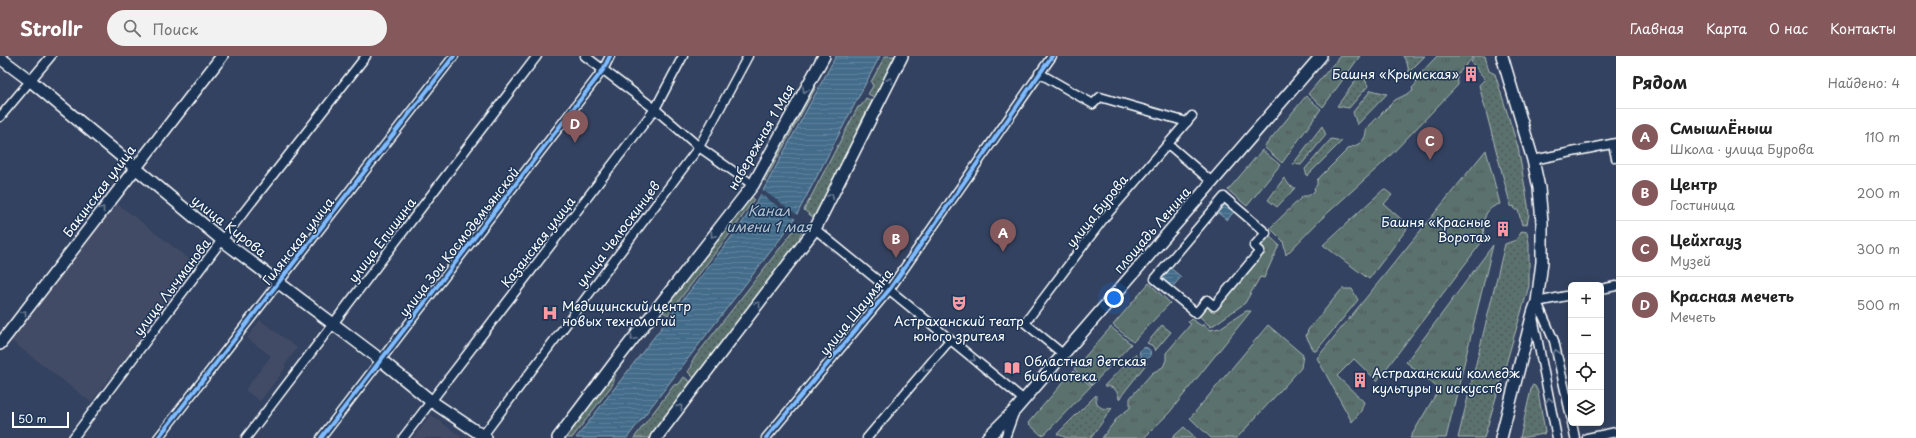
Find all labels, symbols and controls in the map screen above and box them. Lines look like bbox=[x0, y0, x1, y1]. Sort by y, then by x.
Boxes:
search box bbox=[107, 10, 387, 46]
text: Strollr bbox=[20, 14, 83, 42]
icon: search bbox=[121, 17, 143, 39]
text: Поиск bbox=[153, 17, 198, 40]
text: Главная bbox=[1630, 18, 1684, 39]
text: Карта bbox=[1706, 18, 1747, 39]
text: О нас bbox=[1769, 18, 1808, 39]
text: Контакты bbox=[1830, 18, 1896, 39]
place label: Башня «Крымская» bbox=[1332, 64, 1459, 83]
building icon: Башня «Крымская» bbox=[1462, 65, 1480, 83]
text: Рядом bbox=[1632, 69, 1687, 95]
text: Найдено: 4 bbox=[1828, 73, 1900, 92]
one-way arrow bbox=[885, 77, 893, 85]
street label: набережная 1 Мая bbox=[723, 81, 799, 193]
one-way arrow bbox=[802, 86, 809, 93]
pin: D bbox=[562, 110, 588, 143]
text: СмышлЁныш bbox=[1670, 116, 1773, 139]
pin: C bbox=[1417, 127, 1443, 160]
text: A bbox=[1640, 127, 1650, 146]
text: 110 m bbox=[1865, 127, 1900, 146]
text: Школа · улица Бурова bbox=[1670, 139, 1814, 158]
street label: Бакинская улица bbox=[58, 140, 140, 241]
street label: улица Зои Космодемьянской bbox=[394, 163, 523, 321]
street label: улица Бурова bbox=[1061, 169, 1133, 251]
text: Центр bbox=[1670, 172, 1717, 195]
street label: улица Челюскинцев bbox=[571, 177, 664, 291]
street label: площадь Ленина bbox=[1109, 182, 1195, 277]
text: B bbox=[1641, 183, 1649, 202]
text: 200 m bbox=[1857, 183, 1900, 202]
street label: улица Кирова bbox=[188, 190, 272, 262]
street label: Гилянская улица bbox=[257, 192, 339, 289]
street label: Казанская улица bbox=[496, 192, 580, 291]
street label: улица Епишина bbox=[343, 193, 420, 286]
one-way arrow bbox=[826, 193, 834, 201]
text: Гостиница bbox=[1670, 195, 1735, 214]
water label: Канал имени 1 мая bbox=[726, 200, 813, 237]
one-way arrow bbox=[98, 207, 105, 214]
place label: Башня «Красные Ворота» bbox=[1381, 212, 1491, 246]
pin: A bbox=[990, 219, 1016, 252]
building icon: Башня «Красные Ворота» bbox=[1494, 220, 1512, 238]
pin: B bbox=[883, 225, 909, 258]
text: Цейхгауз bbox=[1670, 228, 1742, 251]
one-way arrow bbox=[711, 231, 718, 238]
street label: улица Лычманова bbox=[129, 233, 215, 339]
text: C bbox=[1640, 239, 1650, 258]
text: 300 m bbox=[1856, 239, 1900, 258]
text: Музей bbox=[1670, 251, 1711, 270]
street label: улица Шаумяна bbox=[815, 263, 897, 359]
map controls bbox=[1568, 282, 1604, 426]
button: + bbox=[1568, 282, 1604, 318]
text: Красная мечеть bbox=[1670, 284, 1794, 307]
your location bbox=[1104, 288, 1124, 308]
theatre icon: Астраханский театр юного зрителя bbox=[950, 294, 968, 312]
text: D bbox=[1640, 295, 1650, 314]
text: 500 m bbox=[1857, 295, 1900, 314]
place label: Медицинский центр новых технологий bbox=[562, 296, 691, 330]
one-way arrow bbox=[754, 301, 761, 308]
hospital icon: Медицинский центр новых технологий bbox=[541, 304, 559, 322]
text: Мечеть bbox=[1670, 307, 1716, 326]
one-way arrow bbox=[19, 310, 26, 317]
place label: Астраханский театр юного зрителя bbox=[894, 311, 1024, 345]
button: − bbox=[1568, 318, 1604, 354]
one-way arrow bbox=[631, 333, 638, 340]
one-way arrow bbox=[1553, 349, 1561, 355]
place label: Областная детская библиотека bbox=[1024, 351, 1147, 385]
one-way arrow bbox=[969, 354, 976, 361]
button: locate bbox=[1568, 354, 1604, 390]
library icon: Областная детская библиотека bbox=[1003, 359, 1021, 377]
place label: Астраханский колледж культуры и искусств bbox=[1372, 363, 1520, 397]
one-way arrow bbox=[922, 365, 929, 372]
building icon: Астраханский колледж культуры и искусств bbox=[1351, 371, 1369, 389]
button: layers bbox=[1568, 390, 1604, 426]
one-way arrow bbox=[1546, 397, 1554, 403]
one-way arrow bbox=[675, 405, 682, 412]
scale bar bbox=[12, 410, 69, 429]
text: 50 m bbox=[18, 410, 47, 427]

